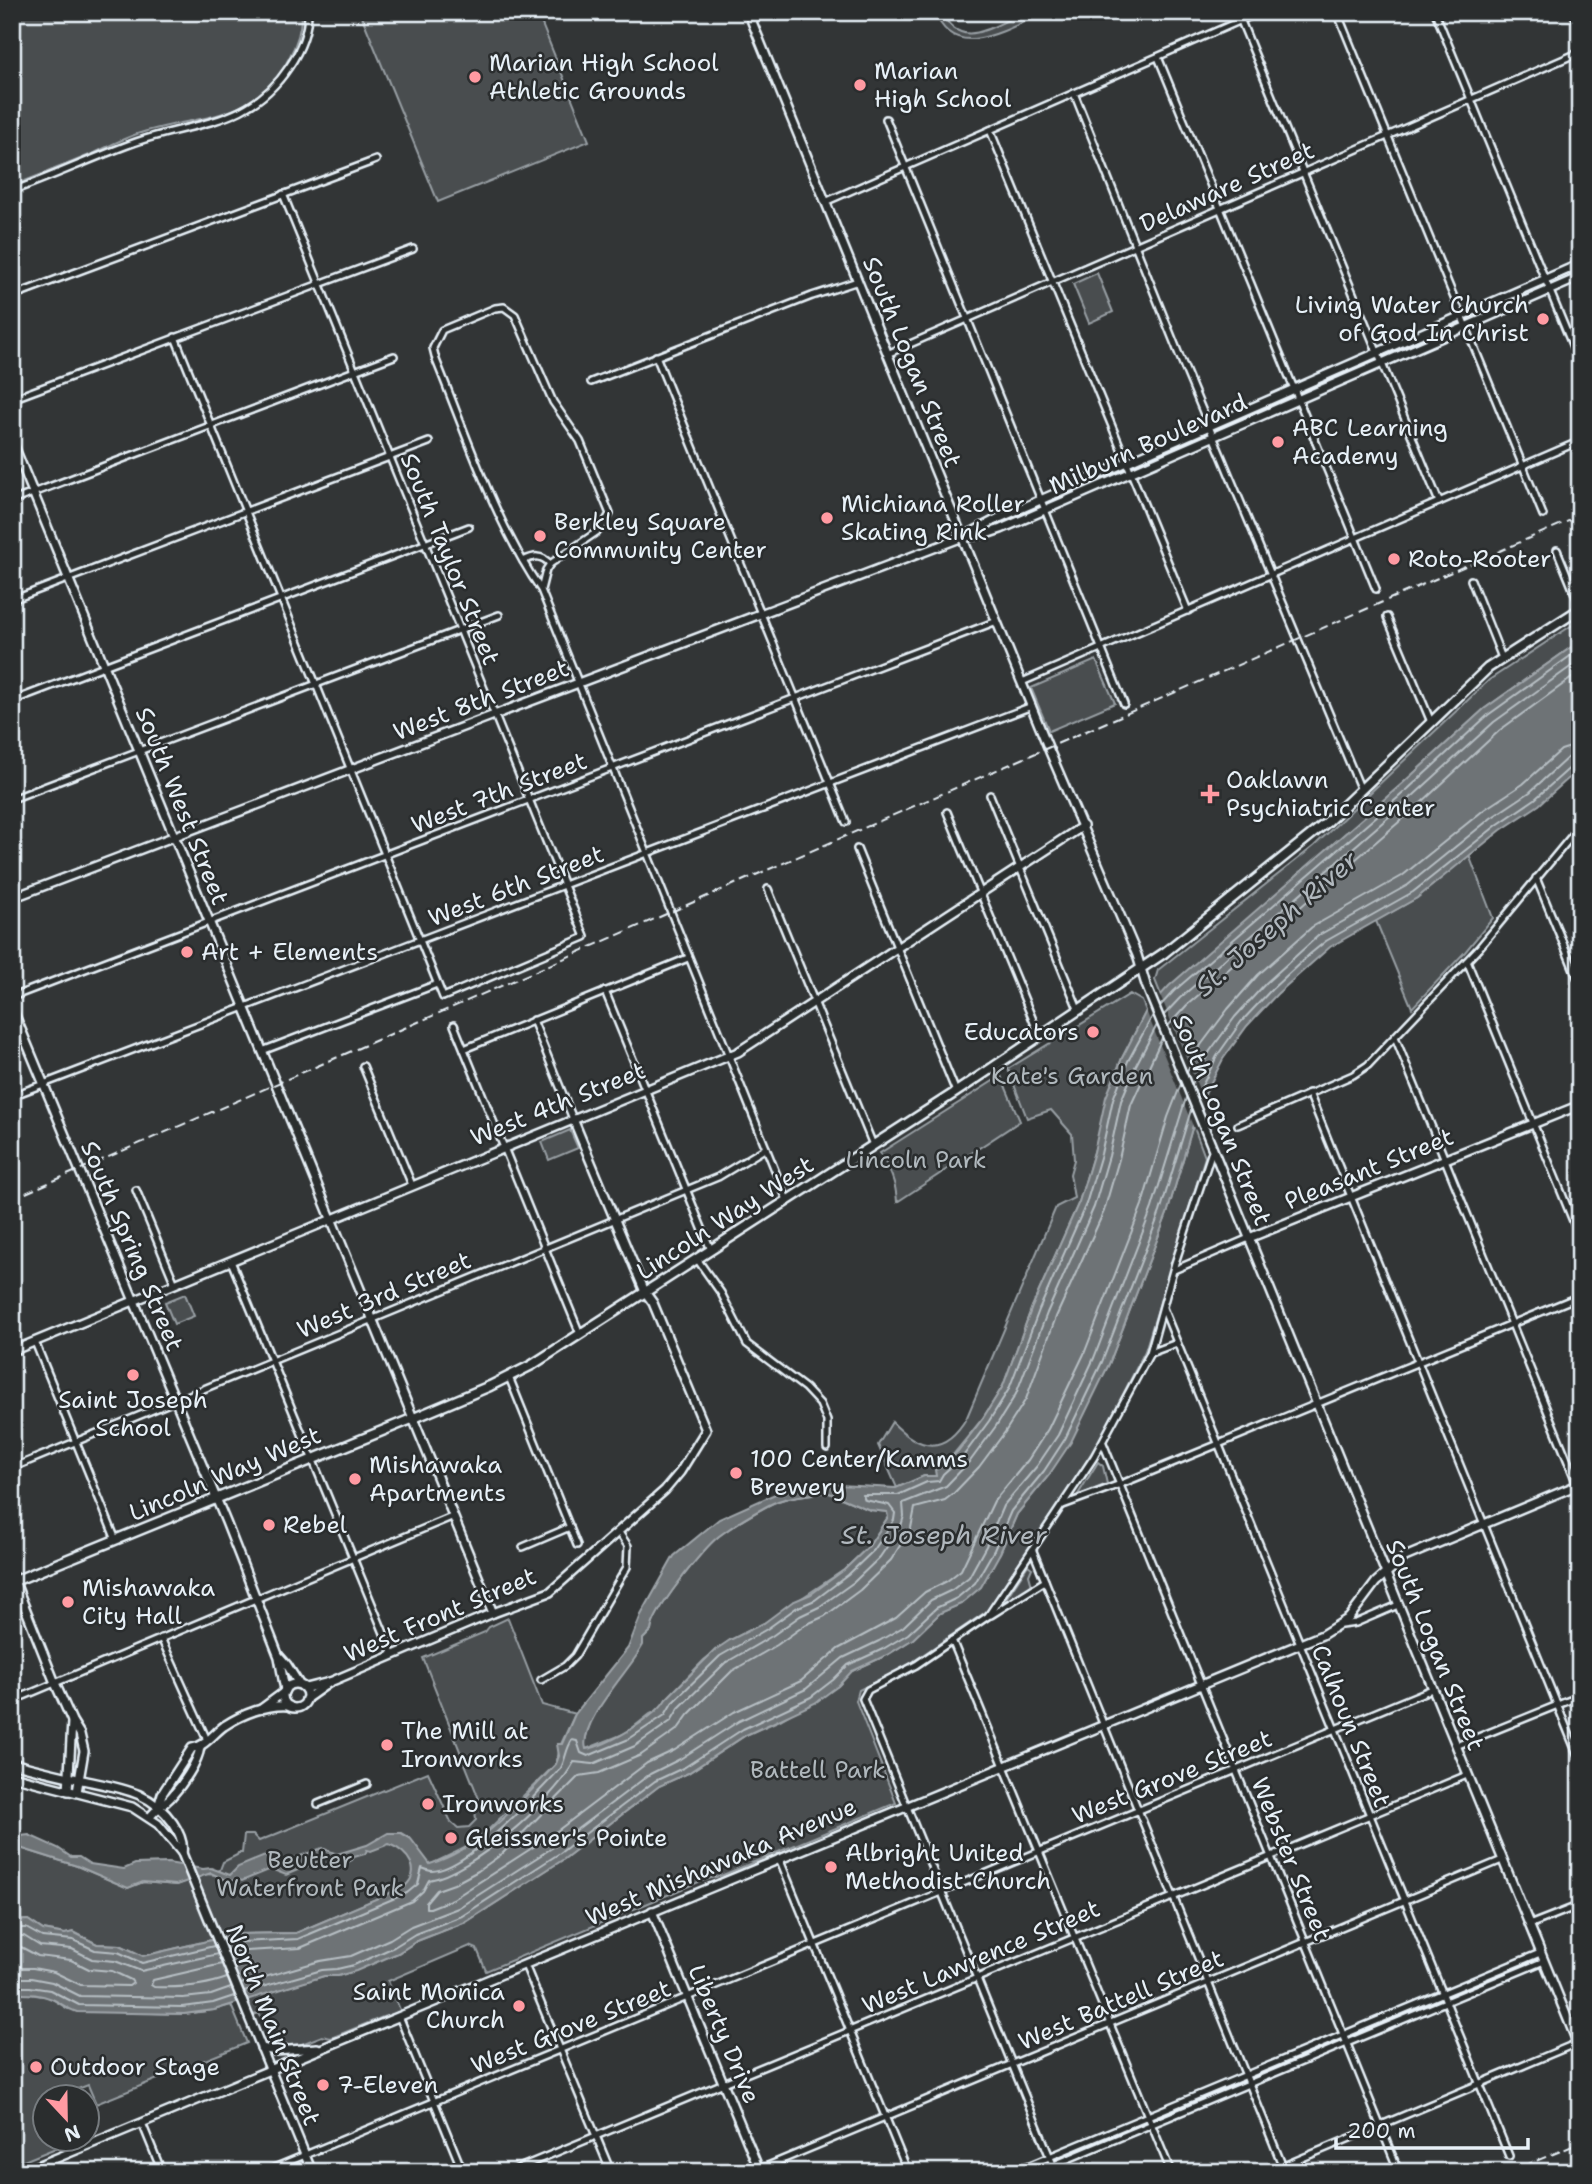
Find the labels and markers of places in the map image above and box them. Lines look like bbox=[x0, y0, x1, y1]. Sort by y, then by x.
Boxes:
place label: Marian High School Athletic Grounds bbox=[489, 47, 719, 107]
place label: Marian High School bbox=[874, 55, 1012, 115]
marker: Marian High School Athletic Grounds bbox=[467, 69, 483, 85]
marker: Marian High School bbox=[852, 77, 868, 93]
place label: Living Water Church of God In Christ bbox=[1295, 289, 1529, 349]
marker: Living Water Church of God In Christ bbox=[1535, 311, 1551, 327]
place label: ABC Learning Academy bbox=[1292, 412, 1448, 472]
marker: ABC Learning Academy bbox=[1270, 434, 1286, 450]
place label: Michiana Roller Skating Rink bbox=[841, 488, 1025, 548]
place label: Berkley Square Community Center bbox=[554, 506, 767, 566]
marker: Michiana Roller Skating Rink bbox=[819, 510, 835, 526]
marker: Berkley Square Community Center bbox=[532, 528, 548, 544]
place label: Roto-Rooter bbox=[1408, 543, 1551, 575]
marker: Roto-Rooter bbox=[1386, 551, 1402, 567]
place label: Oaklawn Psychiatric Center bbox=[1226, 764, 1435, 824]
marker: Oaklawn Psychiatric Center bbox=[1200, 784, 1220, 804]
place label: Art + Elements bbox=[201, 936, 378, 968]
marker: Art + Elements bbox=[179, 944, 195, 960]
place label: Educators bbox=[964, 1016, 1079, 1048]
marker: Educators bbox=[1085, 1024, 1101, 1040]
marker: Saint Joseph School bbox=[125, 1367, 141, 1383]
place label: Saint Joseph School bbox=[58, 1384, 208, 1444]
place label: 100 Center/Kamms Brewery bbox=[750, 1443, 968, 1503]
place label: Mishawaka Apartments bbox=[369, 1449, 506, 1509]
marker: 100 Center/Kamms Brewery bbox=[728, 1465, 744, 1481]
marker: Mishawaka Apartments bbox=[347, 1471, 363, 1487]
place label: Rebel bbox=[283, 1509, 348, 1541]
marker: Rebel bbox=[261, 1517, 277, 1533]
place label: Mishawaka City Hall bbox=[82, 1572, 215, 1632]
marker: Mishawaka City Hall bbox=[60, 1594, 76, 1610]
place label: The Mill at Ironworks bbox=[401, 1715, 529, 1775]
marker: The Mill at Ironworks bbox=[379, 1737, 395, 1753]
place label: Ironworks bbox=[442, 1788, 564, 1820]
marker: Ironworks bbox=[420, 1796, 436, 1812]
place label: Gleissner's Pointe bbox=[465, 1822, 667, 1854]
marker: Gleissner's Pointe bbox=[443, 1830, 459, 1846]
place label: Albright United Methodist Church bbox=[845, 1837, 1051, 1897]
marker: Albright United Methodist Church bbox=[823, 1859, 839, 1875]
place label: Saint Monica Church bbox=[353, 1976, 505, 2036]
marker: Saint Monica Church bbox=[511, 1998, 527, 2014]
place label: Outdoor Stage bbox=[50, 2051, 220, 2083]
marker: Outdoor Stage bbox=[28, 2059, 44, 2075]
place label: 7-Eleven bbox=[337, 2069, 438, 2101]
marker: 7-Eleven bbox=[315, 2077, 331, 2093]

